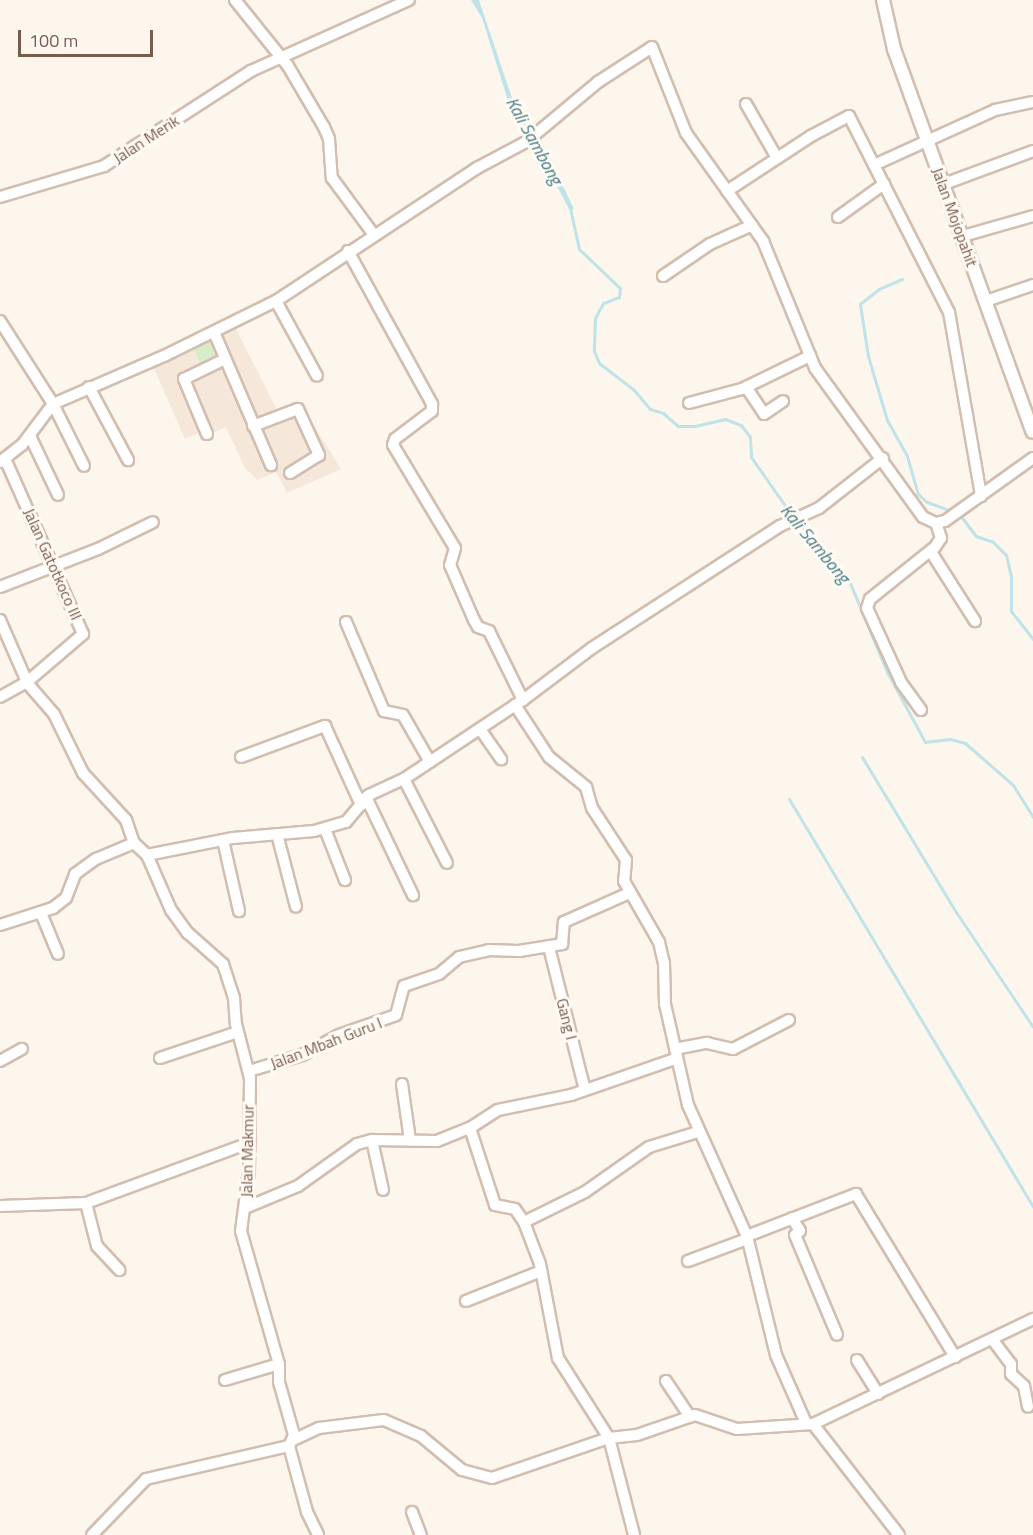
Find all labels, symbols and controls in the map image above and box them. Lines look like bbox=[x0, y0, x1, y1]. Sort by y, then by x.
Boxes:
scale bar bbox=[21, 18, 156, 56]
text: 100 m bbox=[29, 27, 78, 54]
water label: Kali Sambong bbox=[501, 93, 567, 189]
street label: Jalan Merik bbox=[109, 111, 183, 167]
street label: Jalan Mojopahit bbox=[928, 165, 982, 269]
water label: Kali Sambong bbox=[776, 500, 854, 588]
street label: Jalan Gatotkoco III bbox=[20, 505, 86, 623]
street label: Gang I bbox=[553, 996, 581, 1042]
street label: Jalan Mbah Guru I bbox=[267, 1013, 385, 1073]
street label: Jalan Makmur bbox=[237, 1104, 257, 1198]

